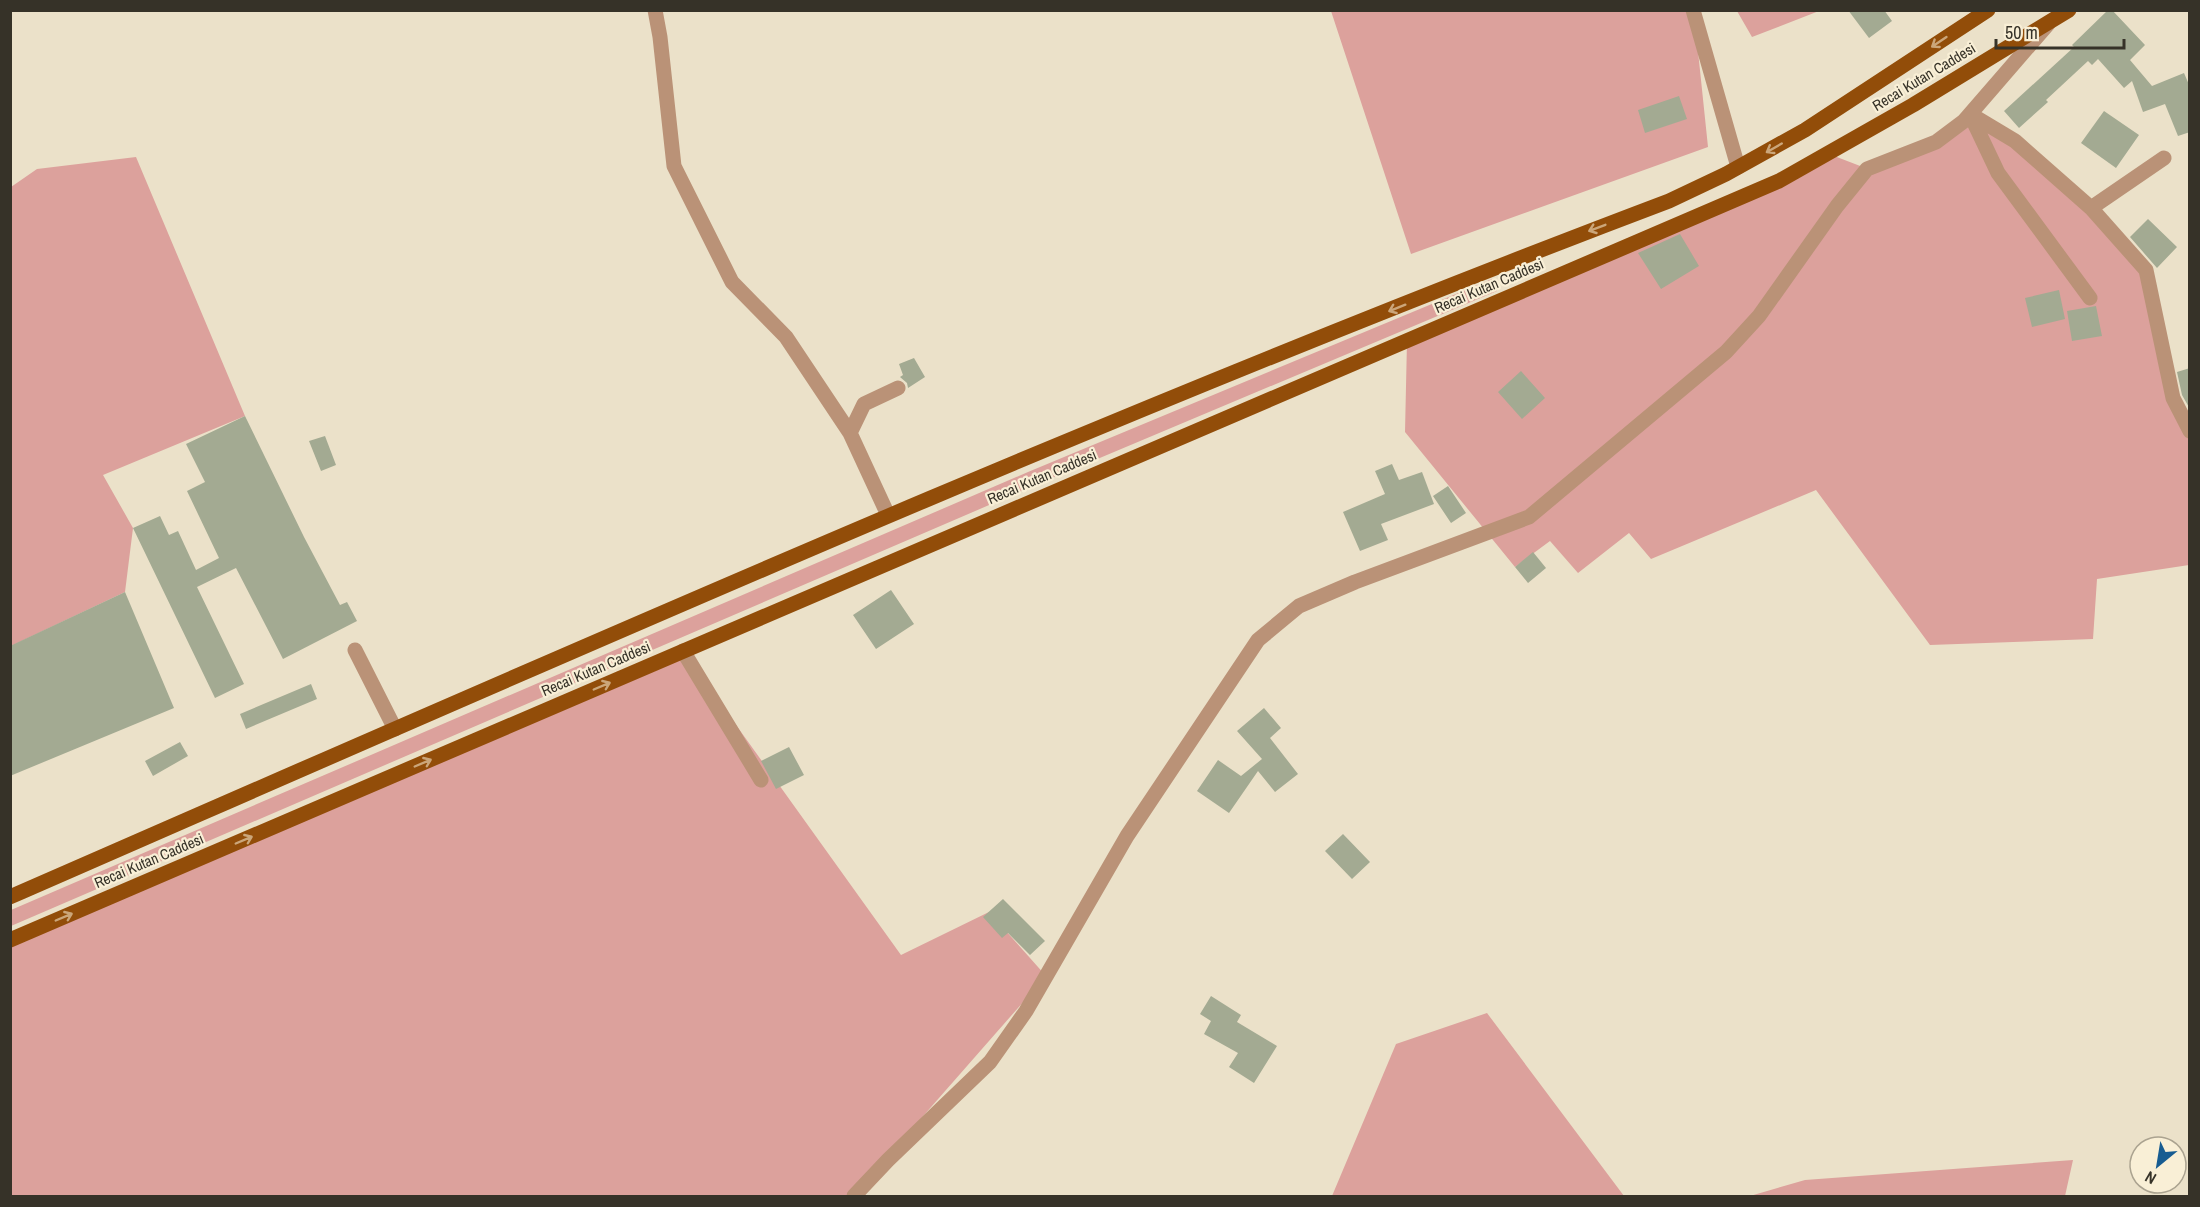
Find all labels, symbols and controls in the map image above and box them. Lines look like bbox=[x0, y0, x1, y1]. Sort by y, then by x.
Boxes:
scale bar bbox=[1996, 12, 2124, 50]
text: 50 m bbox=[2005, 20, 2038, 45]
one-way arrow bbox=[1930, 36, 1947, 49]
street label: Recai Kutan Caddesi bbox=[1868, 37, 1979, 116]
one-way arrow bbox=[1766, 142, 1783, 154]
one-way arrow bbox=[1588, 224, 1607, 235]
street label: Recai Kutan Caddesi bbox=[1431, 253, 1547, 318]
one-way arrow bbox=[1388, 303, 1406, 314]
street label: Recai Kutan Caddesi bbox=[984, 444, 1100, 509]
street label: Recai Kutan Caddesi bbox=[538, 636, 654, 701]
one-way arrow bbox=[592, 680, 610, 691]
one-way arrow bbox=[413, 757, 431, 768]
street label: Recai Kutan Caddesi bbox=[91, 828, 207, 893]
one-way arrow bbox=[234, 834, 252, 845]
one-way arrow bbox=[55, 911, 73, 922]
north arrow bbox=[2128, 1135, 2188, 1195]
text: N bbox=[2141, 1166, 2160, 1190]

